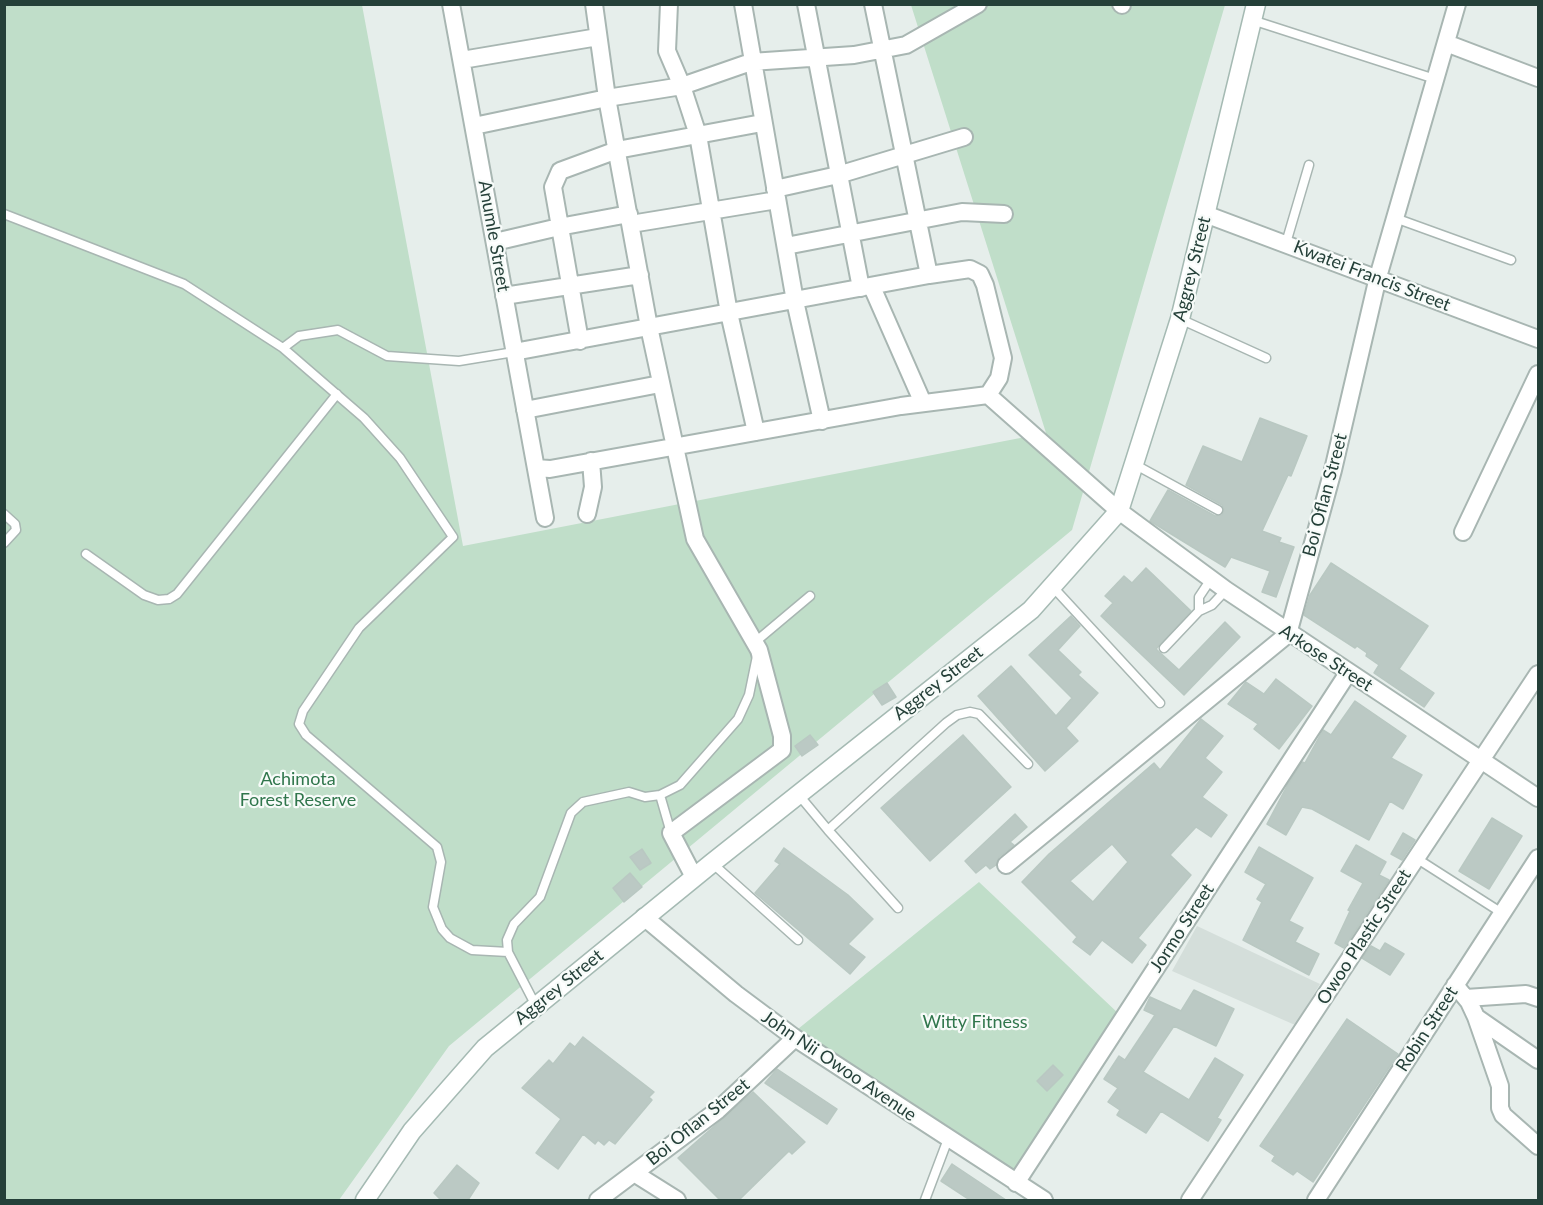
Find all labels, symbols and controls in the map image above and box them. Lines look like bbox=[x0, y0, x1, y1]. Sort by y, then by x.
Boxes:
street label: Anumle Street bbox=[474, 179, 514, 293]
street label: Aggrey Street bbox=[1169, 214, 1215, 324]
street label: Kwatei Francis Street bbox=[1290, 236, 1454, 316]
street label: Boi Oflan Street bbox=[1298, 431, 1352, 559]
street label: Arkose Street bbox=[1275, 620, 1377, 696]
street label: Aggrey Street bbox=[889, 641, 987, 725]
park label: Achimota Forest Reserve bbox=[240, 768, 356, 810]
street label: Owoo Plastic Street bbox=[1312, 865, 1416, 1009]
street label: Jormo Street bbox=[1145, 880, 1219, 976]
street label: Aggrey Street bbox=[510, 945, 608, 1029]
street label: Robin Street bbox=[1391, 982, 1463, 1076]
street label: John Nii Owoo Avenue bbox=[757, 1006, 921, 1126]
park label: Witty Fitness bbox=[922, 1011, 1028, 1033]
street label: Boi Oflan Street bbox=[642, 1074, 754, 1170]

